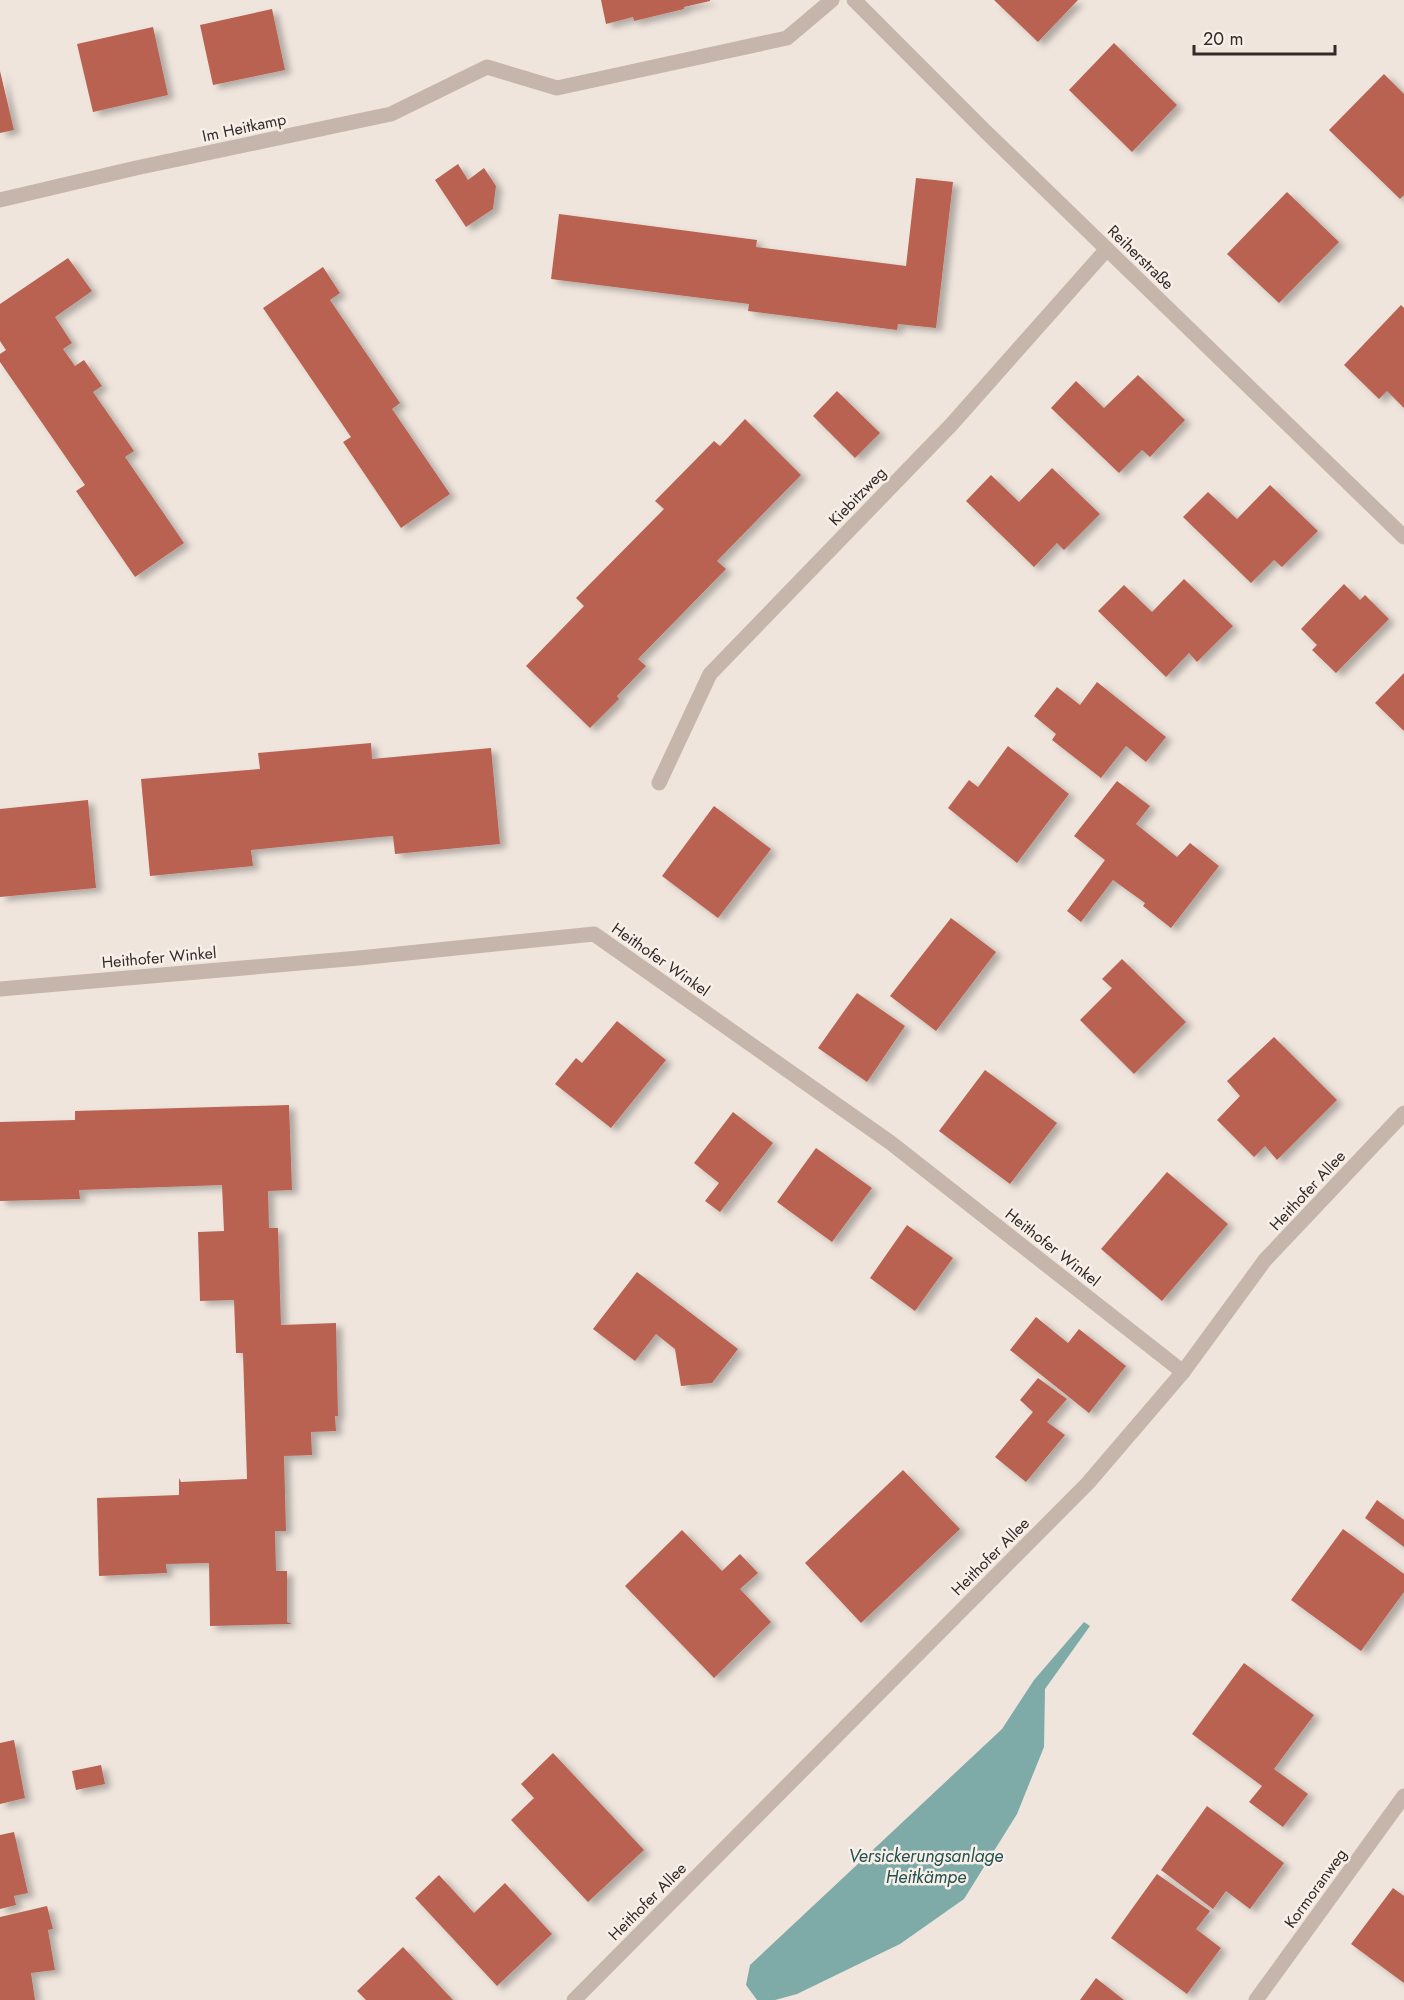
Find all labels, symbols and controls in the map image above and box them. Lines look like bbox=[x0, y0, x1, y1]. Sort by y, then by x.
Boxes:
scale bar bbox=[1194, 18, 1335, 56]
text: 20 m bbox=[1203, 26, 1243, 52]
street label: Im Heitkamp bbox=[200, 107, 288, 148]
street label: Reiherstraße bbox=[1102, 220, 1179, 295]
street label: Kiebitzweg bbox=[823, 462, 891, 531]
street label: Heithofer Winkel bbox=[607, 917, 714, 1002]
street label: Heithofer Winkel bbox=[101, 941, 217, 974]
street label: Heithofer Allee bbox=[1264, 1145, 1351, 1236]
street label: Heithofer Winkel bbox=[1000, 1203, 1105, 1292]
street label: Heithofer Allee bbox=[946, 1512, 1035, 1601]
water label: Versickerungsanlage Heitkämpe bbox=[849, 1843, 1003, 1890]
street label: Kormoranweg bbox=[1279, 1844, 1352, 1933]
street label: Heithofer Allee bbox=[603, 1857, 692, 1946]

